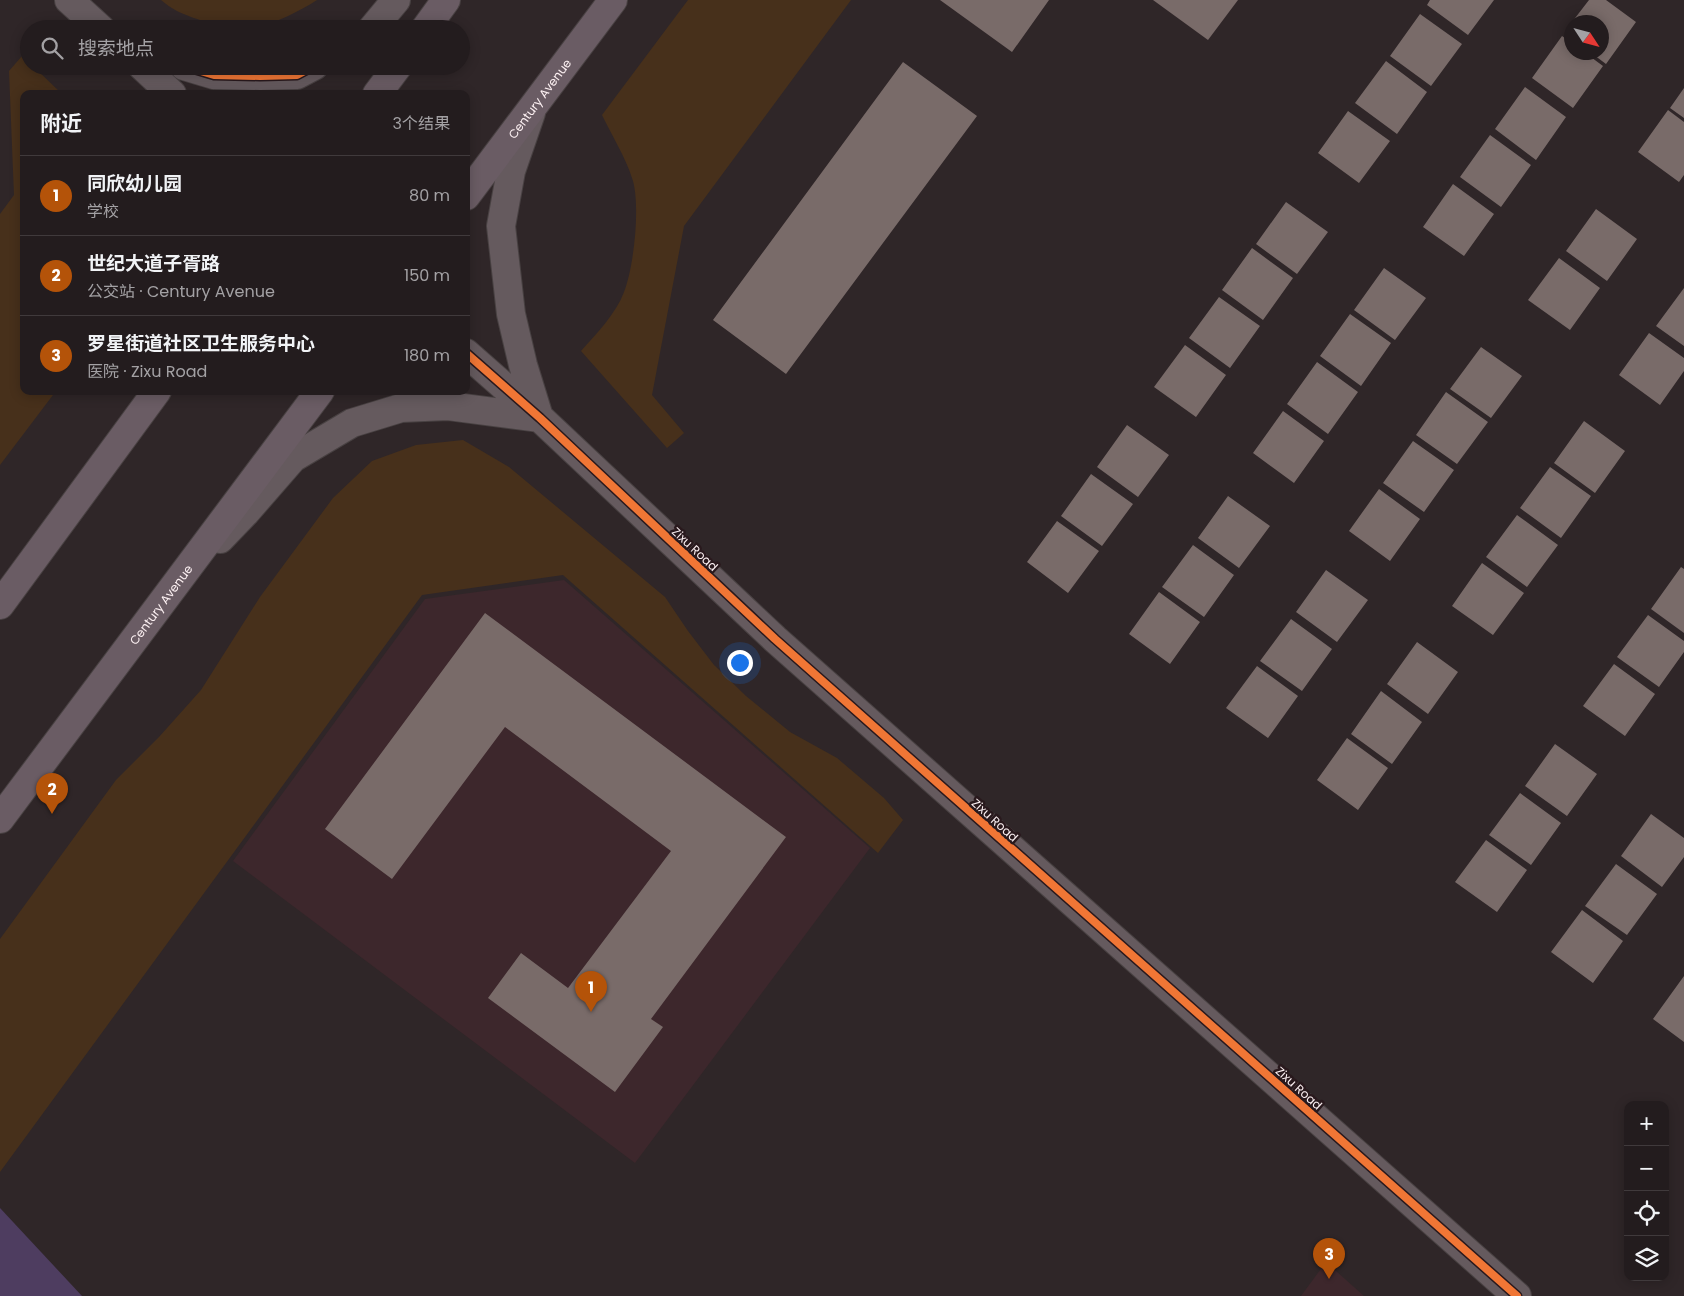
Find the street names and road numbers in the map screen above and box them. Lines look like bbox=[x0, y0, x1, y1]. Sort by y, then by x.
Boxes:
street label: Century Avenue bbox=[504, 55, 575, 142]
street label: Zixu Road bbox=[668, 523, 722, 575]
street label: Century Avenue bbox=[125, 561, 196, 648]
street label: Zixu Road bbox=[968, 795, 1022, 845]
street label: Zixu Road bbox=[1272, 1063, 1326, 1113]

